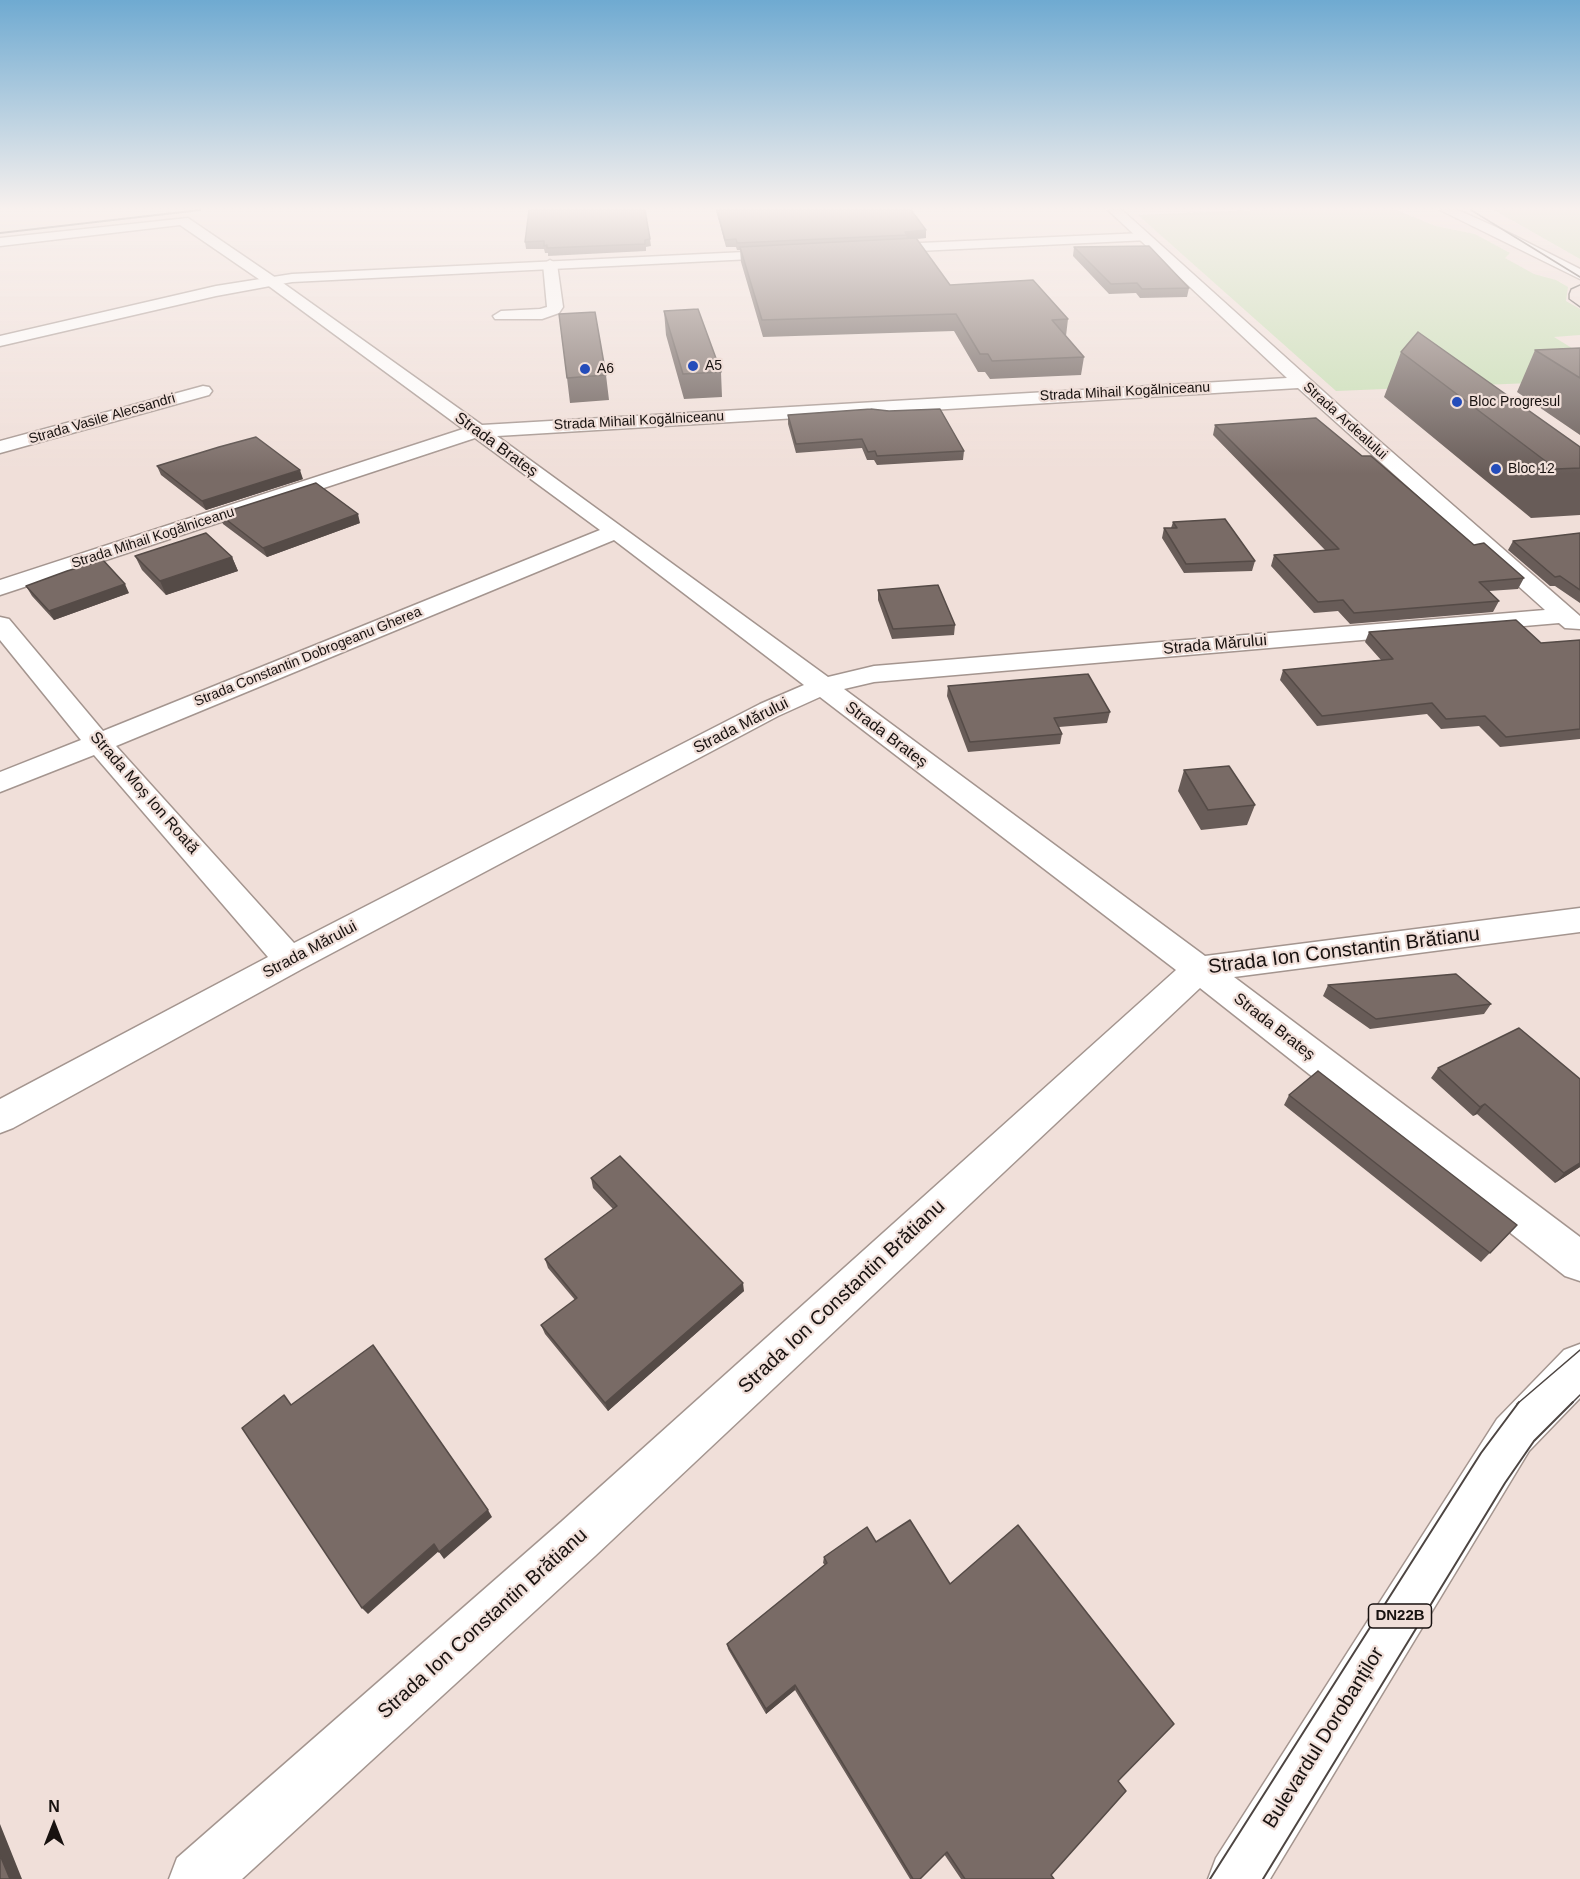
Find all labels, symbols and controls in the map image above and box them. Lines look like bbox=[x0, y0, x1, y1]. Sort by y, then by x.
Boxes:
place label: A5 bbox=[705, 358, 722, 374]
marker: A5 bbox=[686, 359, 700, 373]
place label: A6 bbox=[597, 361, 614, 377]
marker: A6 bbox=[578, 362, 592, 376]
street label: Strada Mihail Kogălniceanu bbox=[1039, 379, 1211, 405]
street label: Strada Ardealului bbox=[1299, 379, 1391, 463]
street label: Strada Vasile Alecsandri bbox=[27, 390, 177, 448]
place label: Bloc Progresul bbox=[1469, 394, 1560, 410]
marker: Bloc Progresul bbox=[1450, 395, 1464, 409]
street label: Strada Brateș bbox=[451, 408, 541, 482]
street label: Strada Mihail Kogălniceanu bbox=[553, 408, 725, 434]
place label: Bloc 12 bbox=[1508, 461, 1555, 477]
marker: Bloc 12 bbox=[1489, 462, 1503, 476]
street label: Strada Mihail Kogălniceanu bbox=[69, 504, 237, 572]
street label: Strada Constantin Dobrogeanu Gherea bbox=[192, 604, 424, 710]
street label: Strada Mărului bbox=[1162, 631, 1268, 659]
street label: Strada Mărului bbox=[690, 694, 792, 758]
street label: Strada Brateș bbox=[841, 698, 931, 772]
street label: Strada Moș Ion Roată bbox=[86, 728, 202, 858]
street label: Strada Mărului bbox=[260, 917, 360, 983]
street label: Strada Ion Constantin Brătianu bbox=[1207, 922, 1481, 980]
street label: Strada Brateș bbox=[1230, 989, 1318, 1065]
street label: Strada Ion Constantin Brătianu bbox=[734, 1195, 950, 1399]
street label: Strada Ion Constantin Brătianu bbox=[373, 1524, 593, 1724]
road number: DN22B bbox=[1368, 1604, 1432, 1628]
street label: Bulevardul Dorobanților bbox=[1258, 1643, 1390, 1833]
north arrow bbox=[24, 1795, 84, 1855]
text: N bbox=[48, 1798, 60, 1815]

